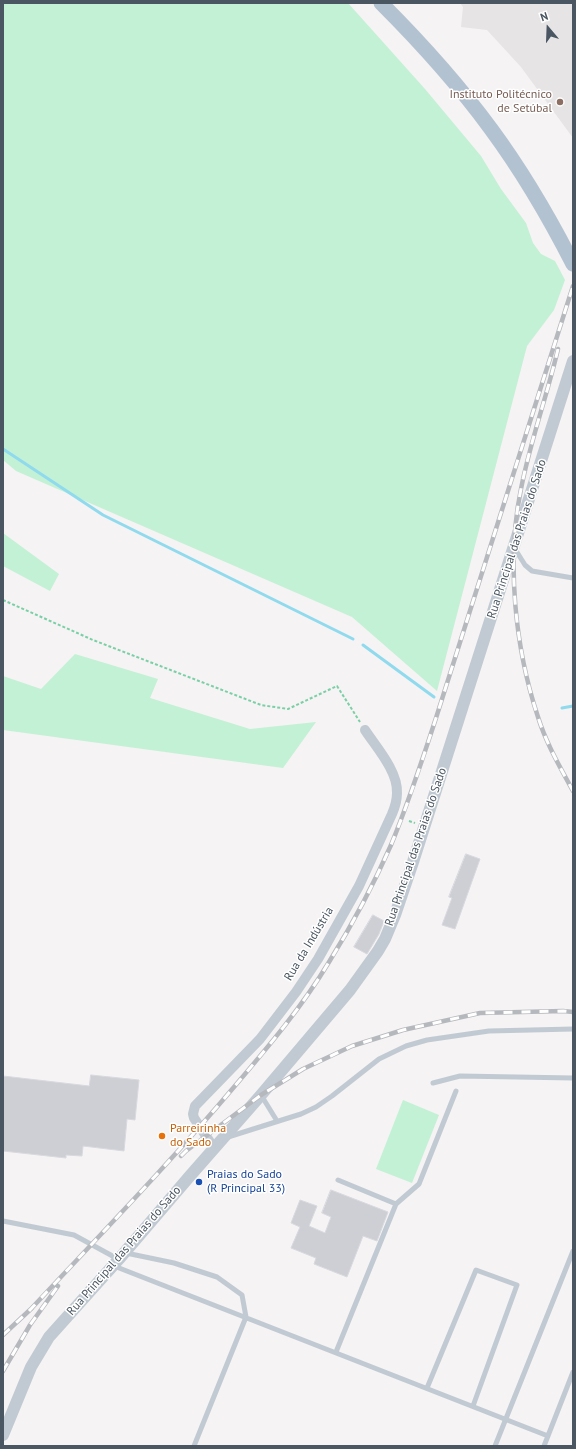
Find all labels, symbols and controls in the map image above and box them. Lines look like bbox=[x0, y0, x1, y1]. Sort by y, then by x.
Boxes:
north arrow bbox=[528, 8, 568, 48]
text: N bbox=[538, 9, 550, 24]
place label: Instituto Politécnico de Setúbal bbox=[449, 88, 552, 116]
marker: Instituto Politécnico de Setúbal bbox=[555, 97, 565, 107]
street label: Rua Principal das Praias do Sado bbox=[484, 458, 550, 620]
street label: Rua Principal das Praias do Sado bbox=[382, 766, 450, 928]
street label: Rua da Indústria bbox=[281, 904, 337, 984]
place label: Parreirinha do Sado bbox=[170, 1122, 226, 1150]
marker: Parreirinha do Sado bbox=[157, 1131, 167, 1141]
place label: Praias do Sado (R Principal 33) bbox=[207, 1168, 285, 1196]
marker: Praias do Sado (R Principal 33) bbox=[194, 1177, 204, 1187]
street label: Rua Principal das Praias do Sado bbox=[64, 1184, 184, 1318]

